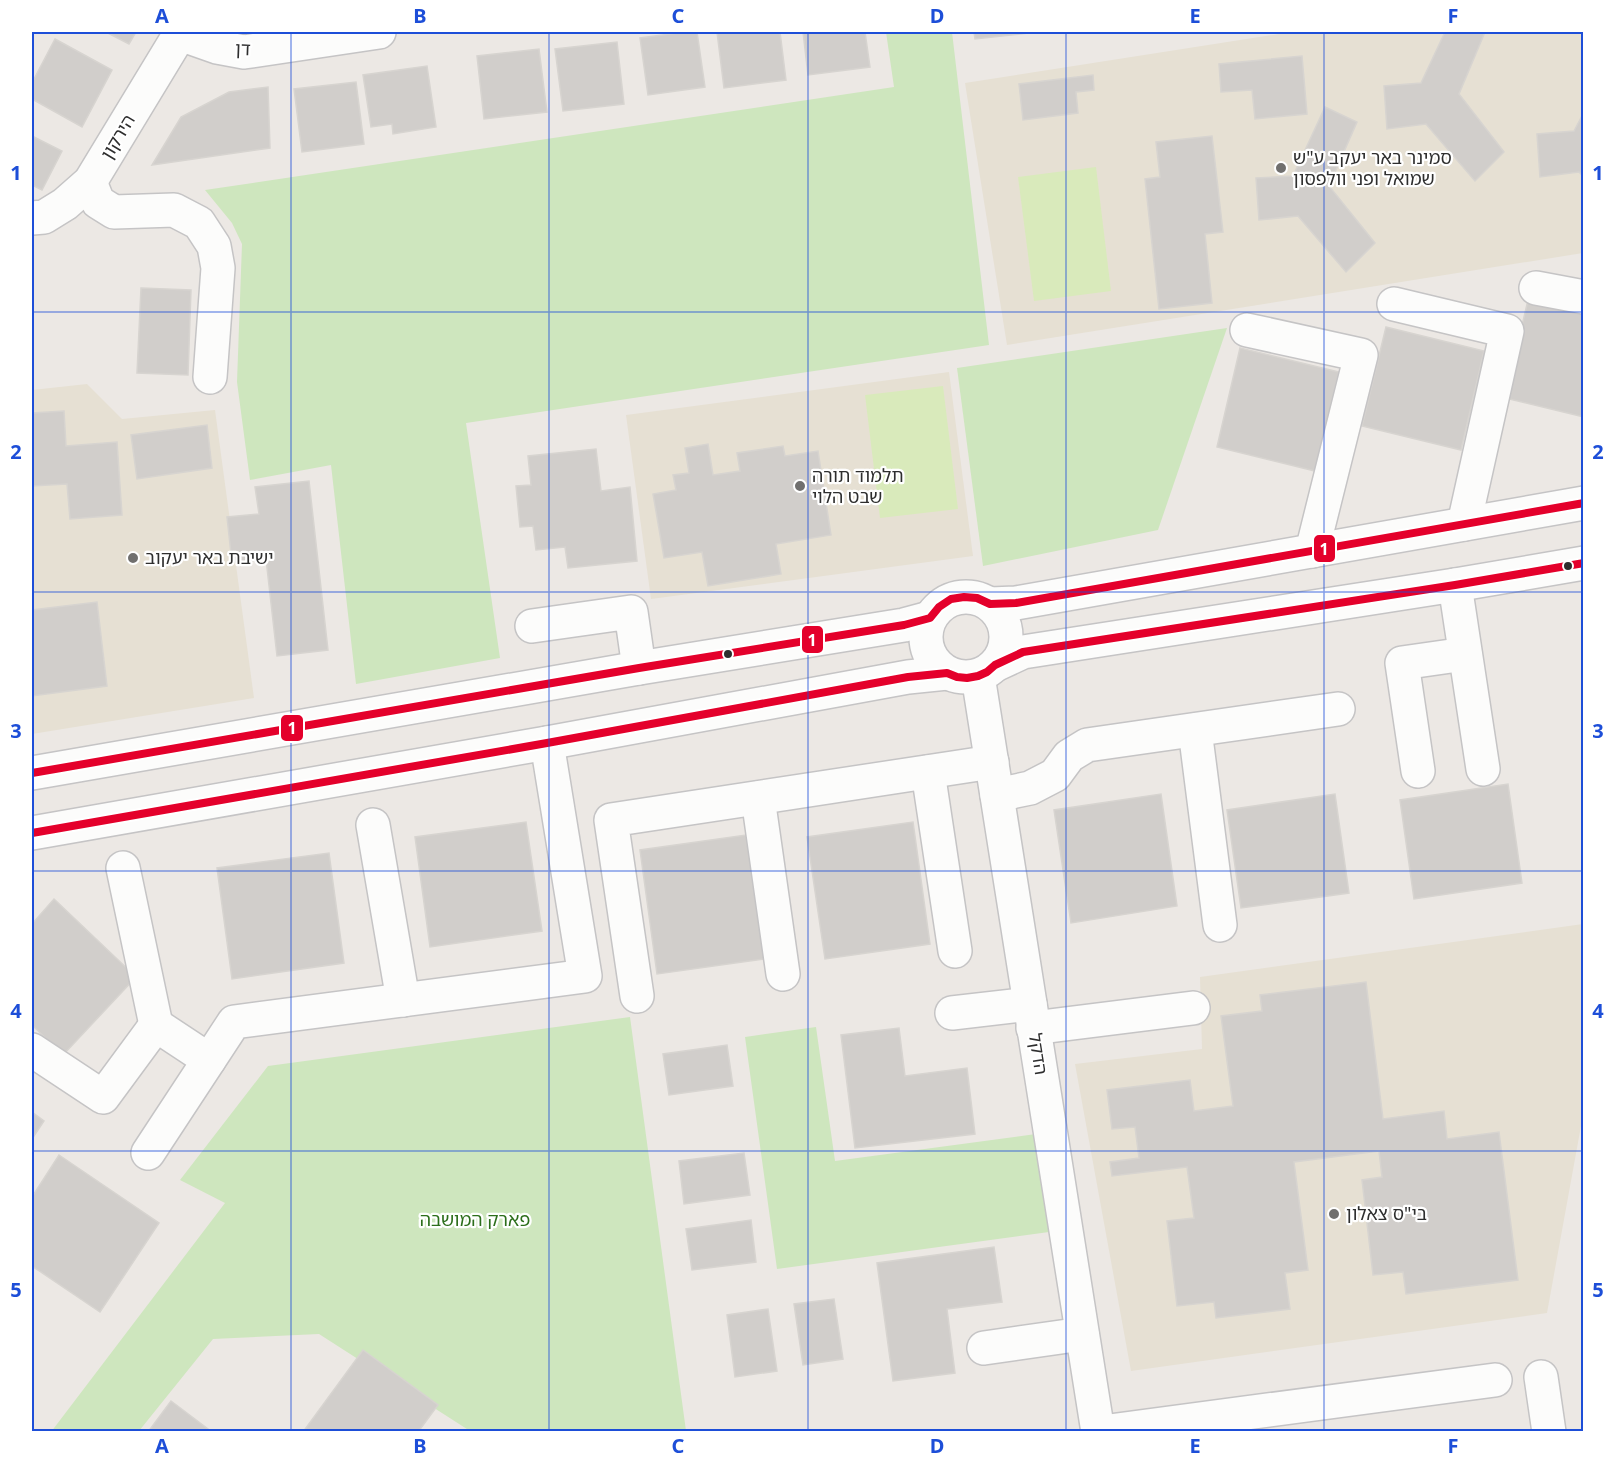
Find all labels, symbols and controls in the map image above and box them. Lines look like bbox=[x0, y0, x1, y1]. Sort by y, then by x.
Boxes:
text: A bbox=[155, 2, 169, 29]
text: B bbox=[413, 2, 427, 29]
text: C bbox=[672, 2, 685, 29]
text: D bbox=[930, 2, 944, 29]
text: E bbox=[1189, 2, 1201, 29]
text: F bbox=[1448, 2, 1458, 29]
street label: דן bbox=[235, 36, 252, 60]
street label: הירקון bbox=[94, 110, 140, 163]
place label: סמינר באר יעקב ע"ש שמואל ופני וולפסון bbox=[1293, 145, 1452, 190]
text: 1 bbox=[10, 159, 22, 186]
text: 1 bbox=[1592, 159, 1604, 186]
marker: סמינר באר יעקב ע"ש שמואל ופני וולפסון bbox=[1274, 161, 1288, 175]
text: 2 bbox=[10, 438, 22, 465]
text: 2 bbox=[1592, 438, 1604, 465]
place label: תלמוד תורה שבט הלוי bbox=[812, 463, 904, 508]
marker: תלמוד תורה שבט הלוי bbox=[793, 479, 807, 493]
line badge: 1 bbox=[1313, 534, 1336, 563]
text: 1 bbox=[1319, 538, 1329, 560]
place label: ישיבת באר יעקוב bbox=[145, 545, 274, 569]
marker: ישיבת באר יעקוב bbox=[126, 551, 140, 565]
unlabelled marker bbox=[1562, 560, 1574, 572]
line badge: 1 bbox=[801, 625, 824, 654]
text: 1 bbox=[807, 629, 817, 651]
unlabelled marker bbox=[722, 648, 734, 660]
line badge: 1 bbox=[280, 714, 304, 742]
text: 3 bbox=[10, 717, 22, 744]
text: 1 bbox=[287, 717, 297, 739]
text: 3 bbox=[1592, 717, 1604, 744]
text: 4 bbox=[10, 997, 22, 1024]
text: 4 bbox=[1592, 997, 1604, 1024]
street label: הדקל bbox=[1024, 1031, 1054, 1076]
place label: בי"ס צאלון bbox=[1346, 1201, 1427, 1225]
park label: פארק המושבה bbox=[420, 1207, 530, 1231]
marker: בי"ס צאלון bbox=[1327, 1207, 1341, 1221]
text: 5 bbox=[10, 1276, 22, 1303]
text: 5 bbox=[1592, 1276, 1604, 1303]
text: A bbox=[155, 1432, 169, 1459]
text: B bbox=[413, 1432, 427, 1459]
text: C bbox=[672, 1432, 685, 1459]
text: D bbox=[930, 1432, 944, 1459]
text: E bbox=[1189, 1432, 1201, 1459]
text: F bbox=[1448, 1432, 1458, 1459]

